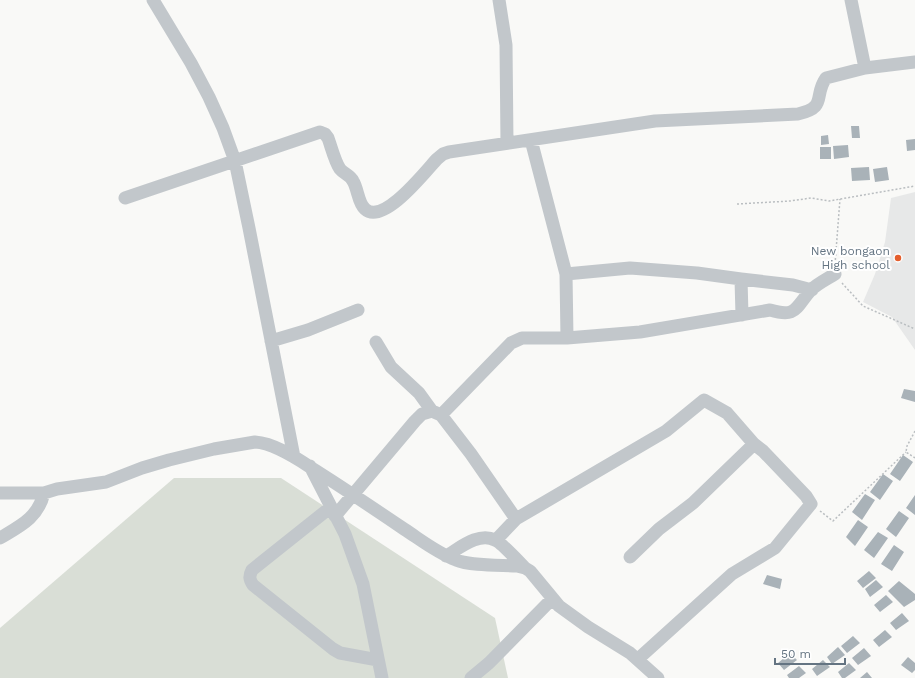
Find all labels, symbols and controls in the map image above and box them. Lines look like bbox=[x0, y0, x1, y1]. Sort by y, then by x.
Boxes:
place label: New bongaon High school bbox=[811, 244, 890, 272]
marker: New bongaon High school bbox=[893, 253, 903, 263]
scale bar bbox=[775, 640, 845, 666]
text: 50 m bbox=[781, 647, 811, 661]

